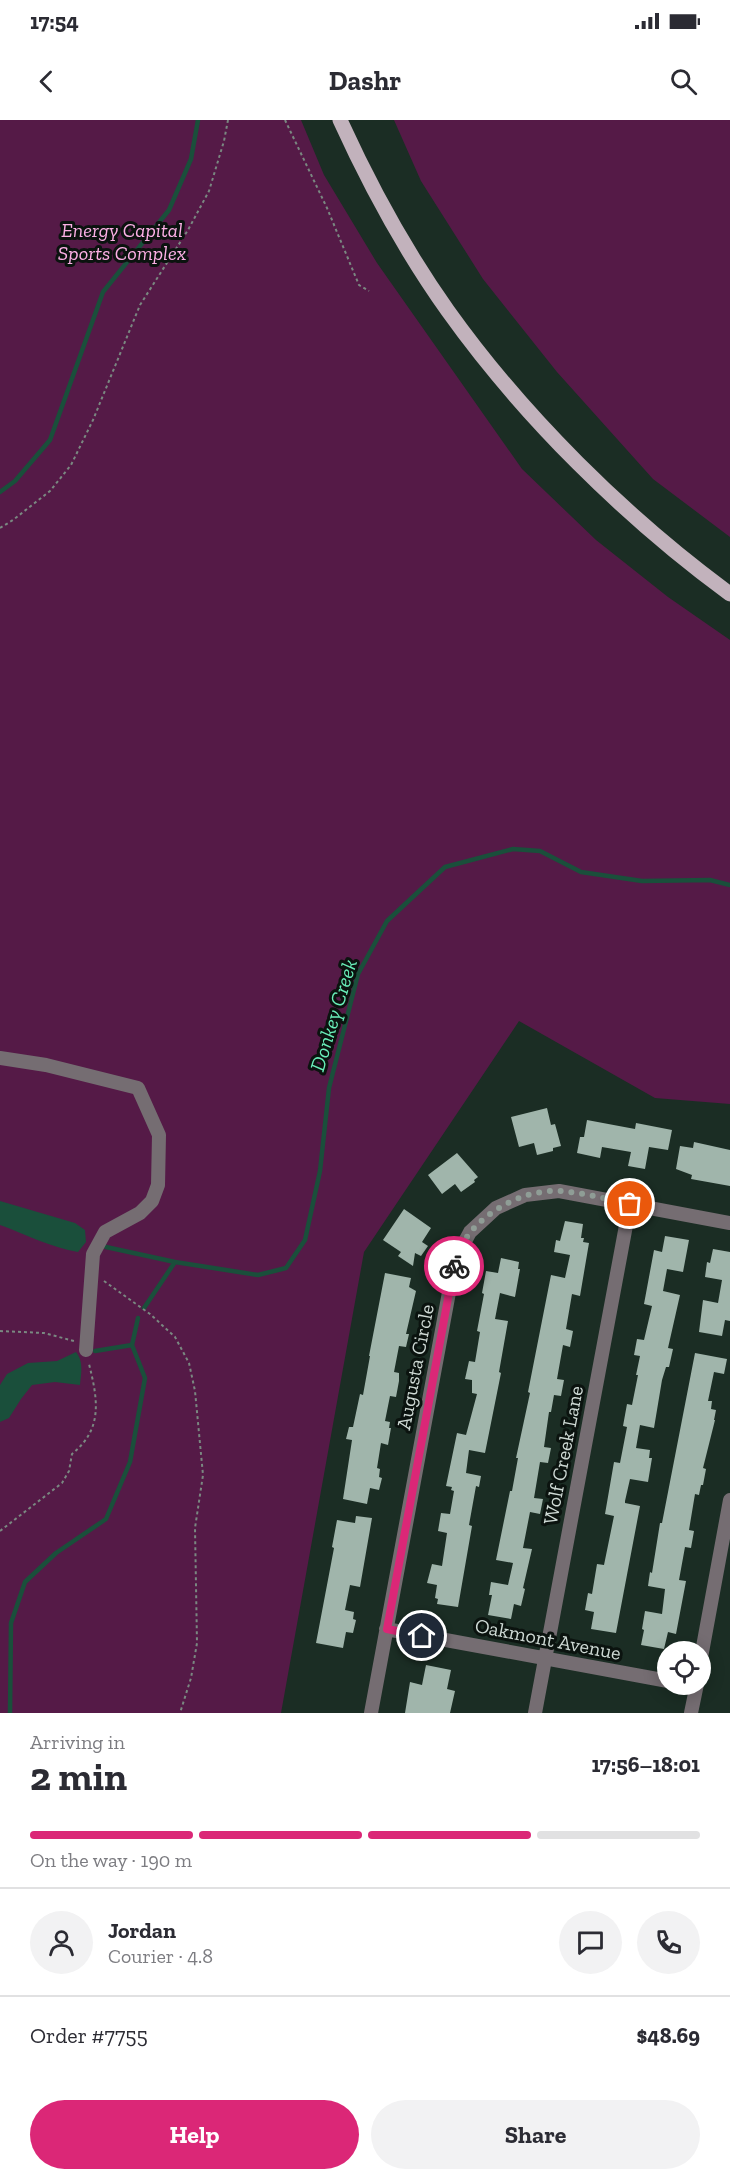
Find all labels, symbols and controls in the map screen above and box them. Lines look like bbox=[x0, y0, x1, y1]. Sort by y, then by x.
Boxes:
text: 17:54 bbox=[30, 8, 79, 35]
icon: back bbox=[30, 65, 63, 98]
text: Dashr bbox=[329, 65, 401, 97]
icon: search bbox=[667, 65, 700, 98]
park label: Energy Capital Sports Complex bbox=[58, 218, 187, 265]
water label: Donkey Creek bbox=[304, 956, 362, 1074]
pin bbox=[604, 1178, 655, 1229]
icon: bag bbox=[613, 1187, 646, 1220]
courier bbox=[424, 1236, 484, 1296]
icon: bike bbox=[438, 1250, 471, 1283]
street label: Augusta Circle bbox=[391, 1302, 439, 1432]
street label: Wolf Creek Lane bbox=[538, 1384, 588, 1526]
pin bbox=[396, 1610, 447, 1661]
street label: Oakmont Avenue bbox=[473, 1613, 623, 1665]
icon: home bbox=[405, 1619, 438, 1652]
map controls bbox=[657, 1641, 711, 1695]
button: locate bbox=[657, 1641, 711, 1695]
text: Arriving in bbox=[30, 1730, 125, 1754]
text: 17:56–18:01 bbox=[591, 1751, 700, 1778]
text: 2 min bbox=[30, 1753, 127, 1800]
text: On the way · 190 m bbox=[30, 1848, 192, 1872]
button: person bbox=[30, 1911, 93, 1974]
button: chat bbox=[559, 1911, 622, 1974]
button: phone bbox=[637, 1911, 700, 1974]
text: Jordan bbox=[108, 1917, 176, 1944]
text: Courier · 4.8 bbox=[108, 1944, 213, 1968]
text: Order #7755 bbox=[30, 2022, 148, 2049]
text: $48.69 bbox=[637, 2022, 700, 2049]
button: Help bbox=[30, 2100, 359, 2169]
button: Share bbox=[371, 2100, 700, 2169]

